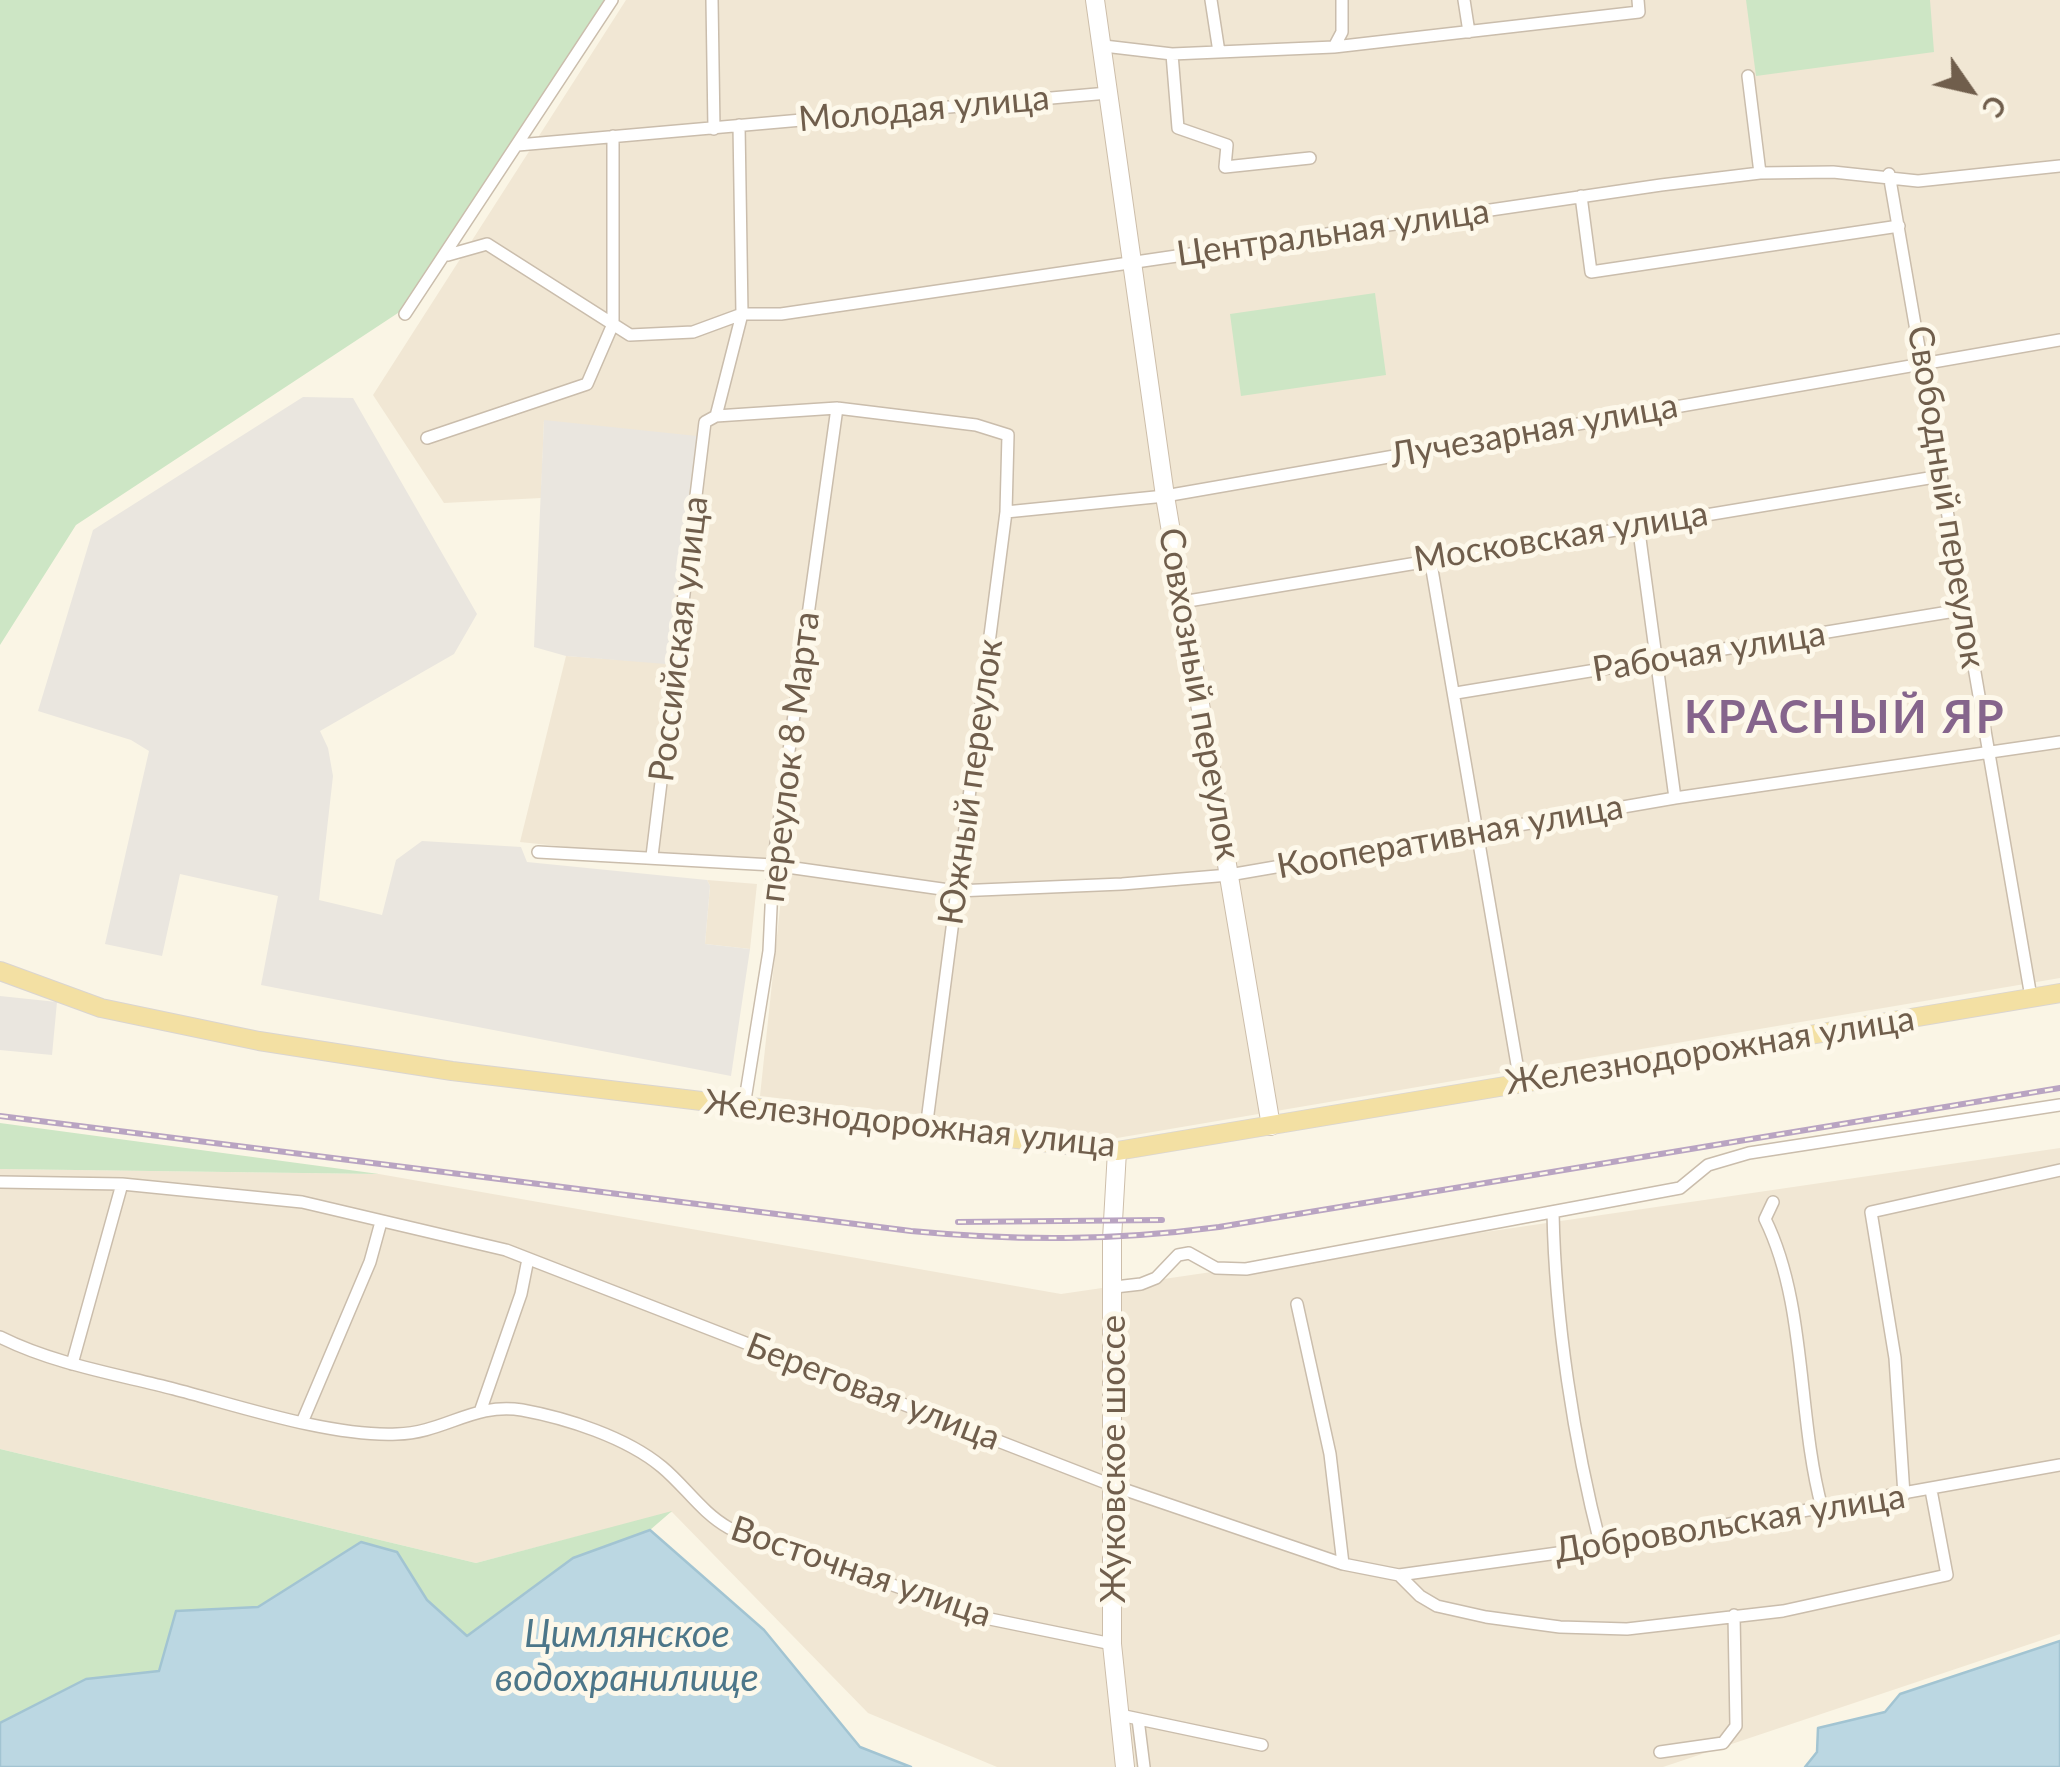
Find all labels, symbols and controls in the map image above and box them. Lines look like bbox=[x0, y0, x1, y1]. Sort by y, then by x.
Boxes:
north arrow bbox=[1920, 40, 2020, 140]
street label: Молодая улица bbox=[797, 77, 1051, 141]
text: С bbox=[1976, 90, 2014, 124]
street label: Центральная улица bbox=[1174, 190, 1492, 276]
street label: Свободный переулок bbox=[1898, 323, 1994, 671]
street label: Лучезарная улица bbox=[1387, 385, 1681, 477]
street label: Московская улица bbox=[1411, 493, 1711, 581]
street label: Российская улица bbox=[641, 494, 717, 784]
street label: Совхозный переулок bbox=[1149, 525, 1249, 863]
street label: переулок 8 Марта bbox=[751, 609, 829, 905]
street label: Рабочая улица bbox=[1589, 613, 1829, 691]
street label: Южный переулок bbox=[930, 636, 1012, 928]
district label: КРАСНЫЙ ЯР bbox=[1684, 691, 2006, 745]
street label: Кооперативная улица bbox=[1274, 786, 1626, 888]
street label: Железнодорожная улица bbox=[1503, 998, 1917, 1104]
street label: Железнодорожная улица bbox=[702, 1082, 1118, 1166]
street label: Жуковское шоссе bbox=[1093, 1315, 1135, 1603]
street label: Береговая улица bbox=[740, 1324, 1006, 1460]
street label: Добровольская улица bbox=[1552, 1476, 1908, 1572]
street label: Восточная улица bbox=[725, 1508, 997, 1636]
water label: Цимлянское водохранилище bbox=[495, 1612, 759, 1702]

